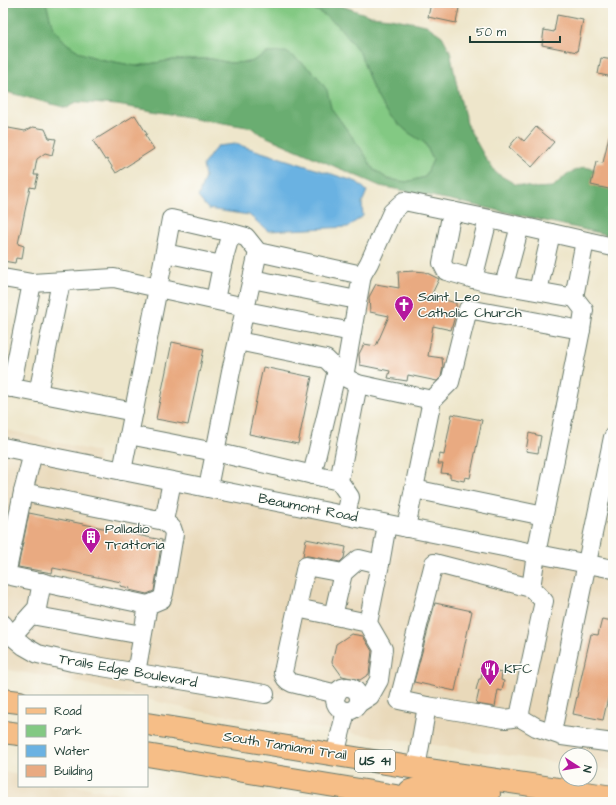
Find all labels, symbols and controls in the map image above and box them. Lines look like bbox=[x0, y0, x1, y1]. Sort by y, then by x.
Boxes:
scale bar bbox=[470, 18, 560, 44]
text: 50 m bbox=[476, 24, 507, 41]
place label: Saint Leo Catholic Church bbox=[418, 287, 522, 323]
church icon: Saint Leo Catholic Church bbox=[393, 294, 415, 322]
street label: Beaumont Road bbox=[257, 489, 359, 527]
place label: Palladio Trattoria bbox=[105, 519, 165, 555]
building icon: Palladio Trattoria bbox=[80, 526, 102, 554]
street label: Trails Edge Boulevard bbox=[57, 649, 199, 693]
restaurant icon: KFC bbox=[479, 658, 501, 686]
place label: KFC bbox=[504, 659, 532, 679]
legend bbox=[18, 695, 148, 787]
text: Road bbox=[54, 703, 82, 720]
text: Park bbox=[54, 723, 82, 740]
street label: South Tamiami Trail bbox=[222, 726, 348, 766]
text: Water bbox=[54, 743, 90, 760]
north arrow bbox=[558, 747, 598, 787]
road number: US 41 bbox=[355, 750, 395, 772]
text: Building bbox=[54, 763, 92, 781]
text: N bbox=[579, 764, 595, 774]

